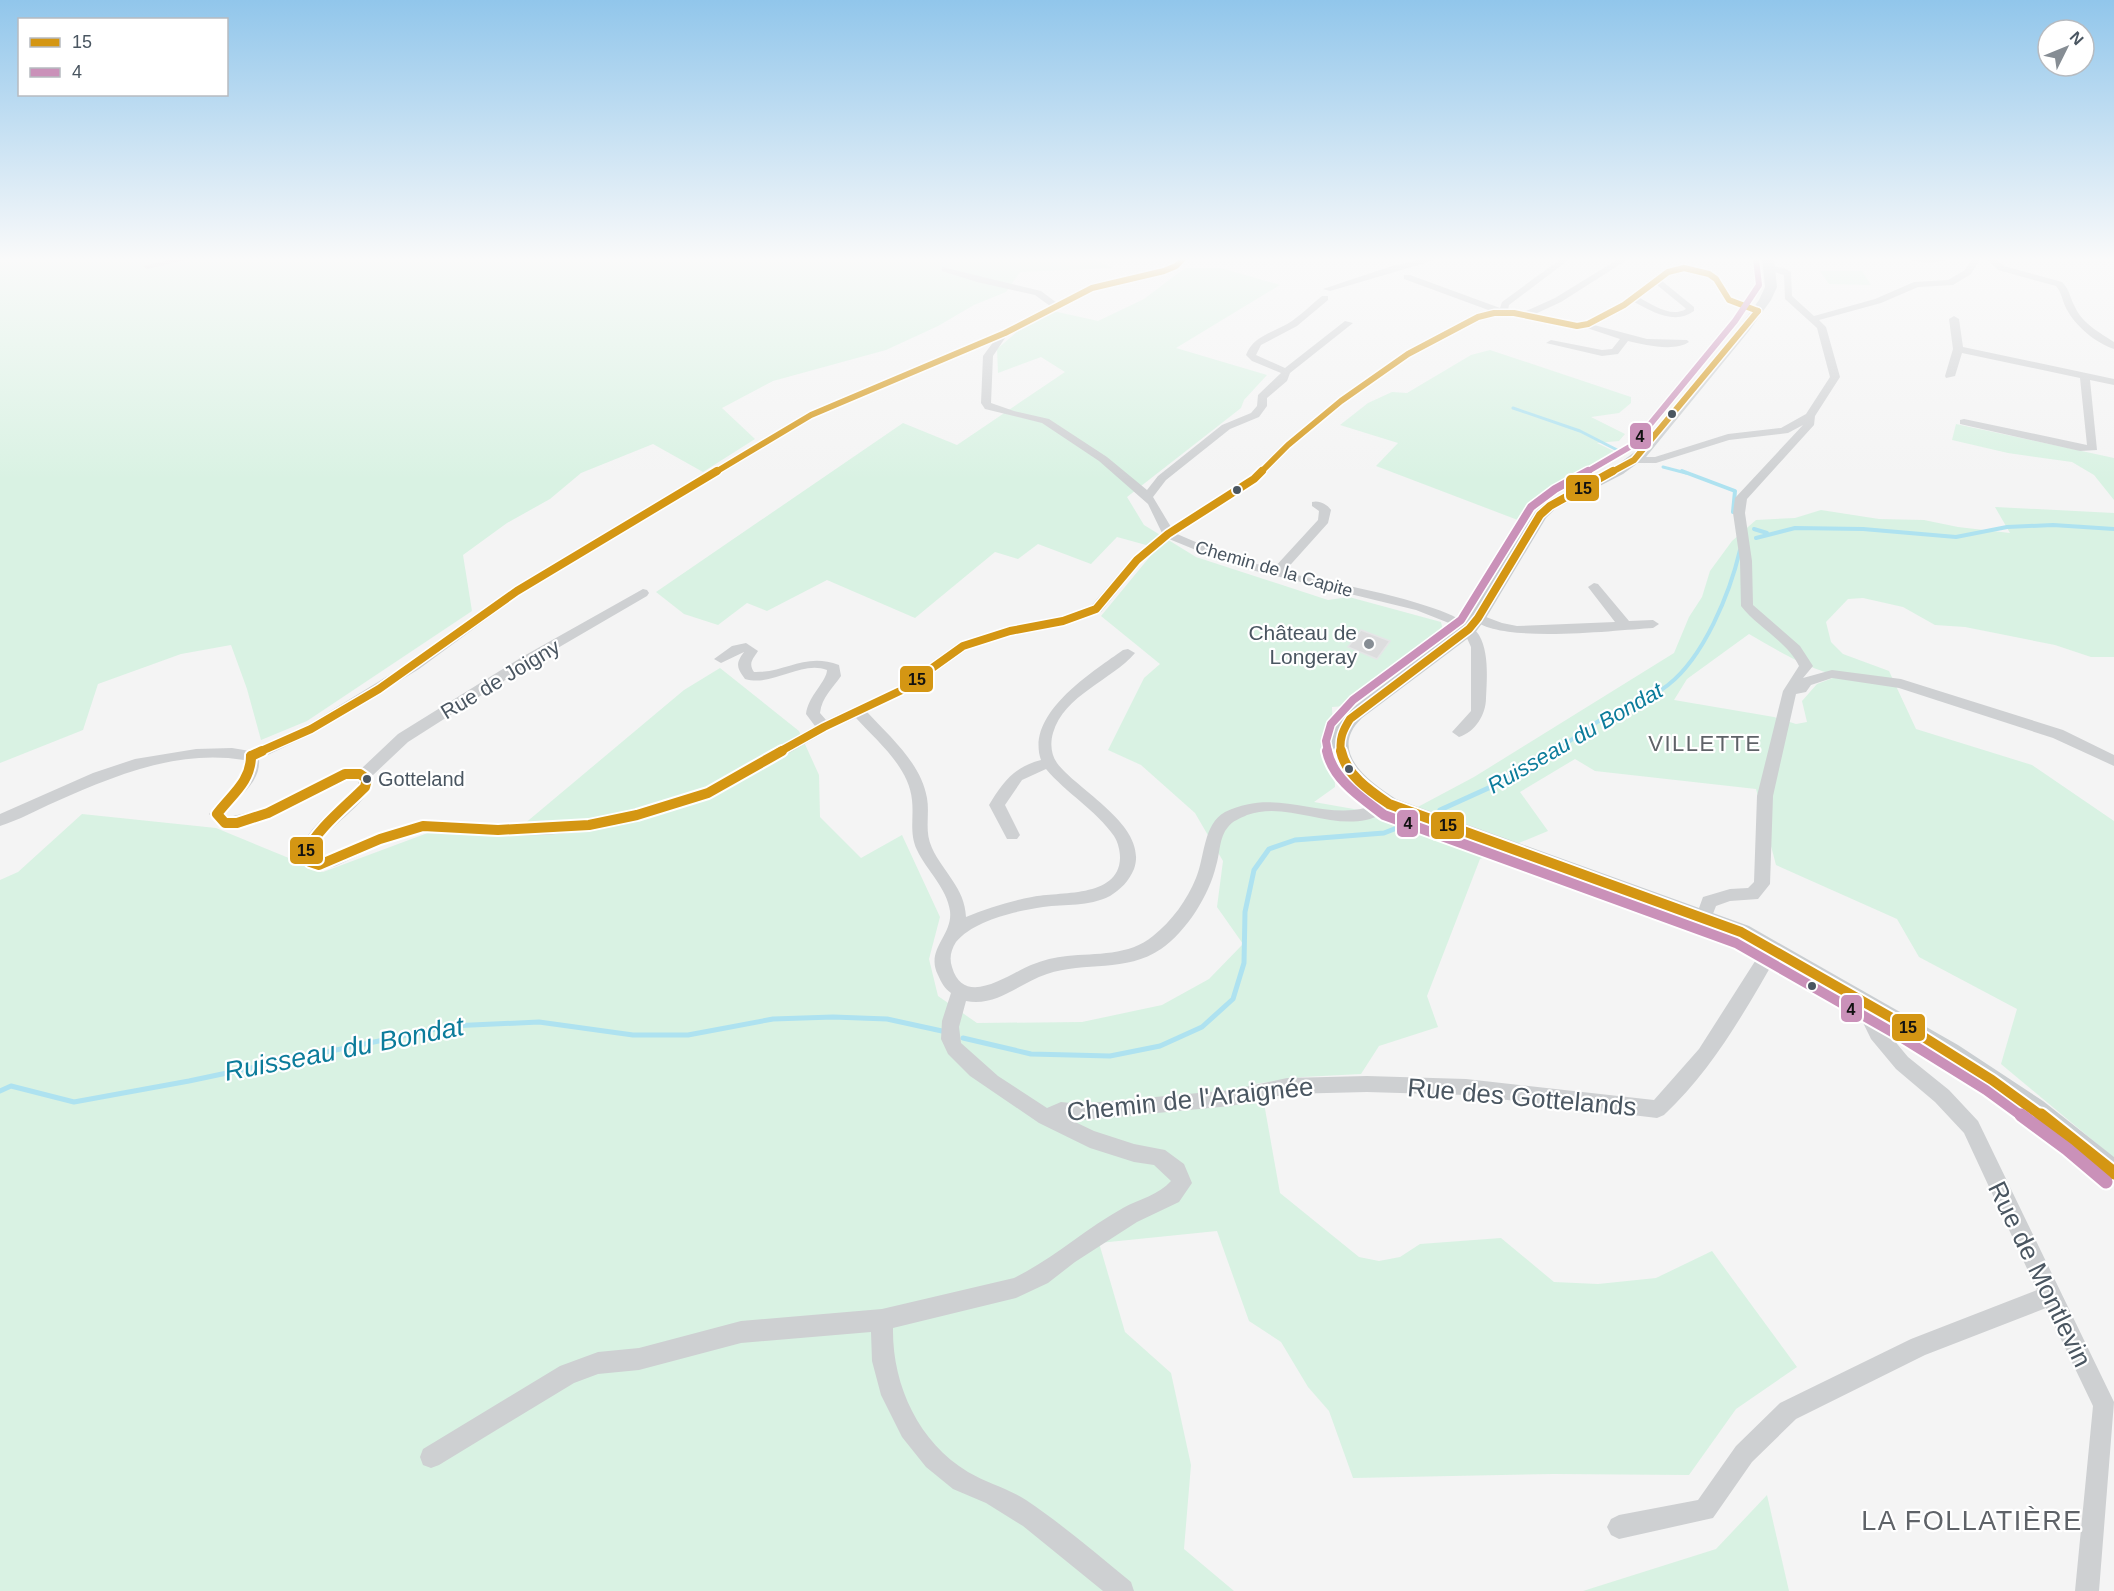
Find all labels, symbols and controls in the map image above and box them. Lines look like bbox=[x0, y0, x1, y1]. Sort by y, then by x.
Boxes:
legend bbox=[18, 18, 228, 96]
north arrow bbox=[2036, 18, 2096, 78]
text: N bbox=[2066, 28, 2087, 48]
text: 15 bbox=[72, 32, 92, 52]
text: 4 bbox=[72, 62, 82, 82]
unlabelled marker bbox=[1666, 408, 1678, 420]
line badge: 4 bbox=[1629, 422, 1652, 450]
text: 4 bbox=[1636, 428, 1645, 445]
line badge: 15 bbox=[1565, 474, 1600, 502]
text: 15 bbox=[1574, 480, 1592, 497]
unlabelled marker bbox=[1231, 484, 1243, 496]
street label: Chemin de la Capite bbox=[1193, 537, 1355, 601]
place label: Château de Longeray bbox=[1248, 621, 1357, 668]
street label: Rue de Joigny bbox=[437, 634, 564, 723]
marker: Château de Longeray bbox=[1362, 637, 1376, 651]
line badge: 15 bbox=[899, 665, 934, 693]
text: 15 bbox=[908, 671, 926, 688]
water label: Ruisseau du Bondat bbox=[1483, 677, 1668, 798]
district label: VILLETTE bbox=[1648, 731, 1762, 756]
unlabelled marker bbox=[1343, 763, 1355, 775]
place label: Gotteland bbox=[378, 768, 465, 790]
marker: Gotteland bbox=[361, 773, 373, 785]
line badge: 4 bbox=[1396, 809, 1419, 838]
line badge: 15 bbox=[1430, 811, 1465, 840]
text: 4 bbox=[1404, 815, 1413, 832]
text: 15 bbox=[1439, 817, 1457, 834]
line badge: 15 bbox=[289, 836, 324, 865]
text: 15 bbox=[297, 842, 315, 859]
unlabelled marker bbox=[1806, 980, 1818, 992]
line badge: 4 bbox=[1840, 994, 1863, 1023]
text: 4 bbox=[1847, 1001, 1856, 1018]
water label: Ruisseau du Bondat bbox=[222, 1011, 468, 1087]
line badge: 15 bbox=[1891, 1013, 1926, 1042]
text: 15 bbox=[1899, 1019, 1917, 1036]
street label: Chemin de l'Araignée bbox=[1065, 1071, 1315, 1127]
street label: Rue des Gottelands bbox=[1406, 1072, 1638, 1122]
street label: Rue de Montlevin bbox=[1982, 1176, 2098, 1372]
district label: LA FOLLATIÈRE bbox=[1861, 1506, 2083, 1536]

